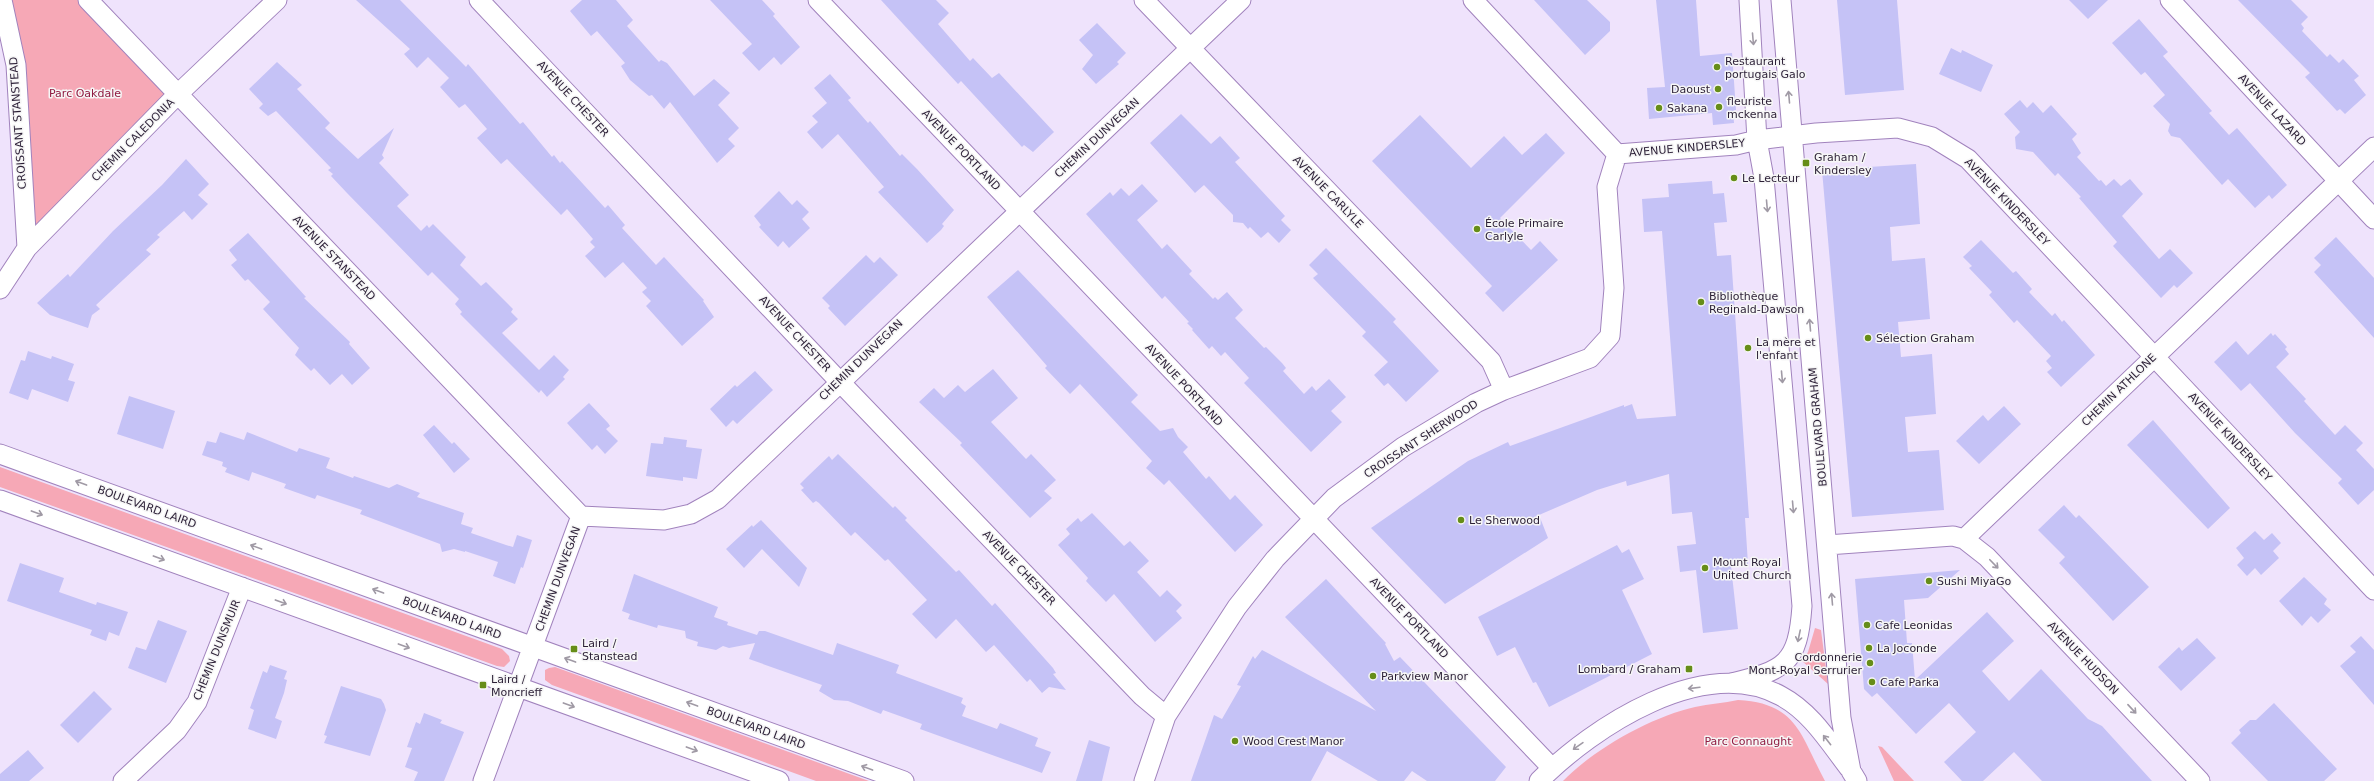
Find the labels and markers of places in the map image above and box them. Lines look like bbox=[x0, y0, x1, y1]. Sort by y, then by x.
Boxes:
place label: Restaurant portugais Galo bbox=[1725, 55, 1806, 81]
marker: Restaurant portugais Galo bbox=[1712, 62, 1722, 72]
place label: Daoust bbox=[1671, 83, 1711, 96]
marker: Daoust bbox=[1713, 84, 1723, 94]
place label: fleuriste mckenna bbox=[1727, 95, 1777, 121]
place label: Sakana bbox=[1667, 102, 1707, 115]
marker: fleuriste mckenna bbox=[1714, 102, 1724, 112]
marker: Sakana bbox=[1654, 103, 1664, 113]
place label: Graham / Kindersley bbox=[1814, 151, 1872, 177]
marker: Graham / Kindersley bbox=[1801, 158, 1811, 168]
place label: Le Lecteur bbox=[1742, 172, 1800, 185]
marker: Le Lecteur bbox=[1729, 173, 1739, 183]
place label: École Primaire Carlyle bbox=[1485, 217, 1564, 243]
marker: École Primaire Carlyle bbox=[1472, 224, 1482, 234]
place label: Bibliothèque Reginald-Dawson bbox=[1709, 290, 1804, 316]
marker: Bibliothèque Reginald-Dawson bbox=[1696, 297, 1706, 307]
place label: Sélection Graham bbox=[1876, 332, 1974, 345]
marker: Sélection Graham bbox=[1863, 333, 1873, 343]
place label: La mère et l'enfant bbox=[1756, 336, 1816, 362]
marker: La mère et l'enfant bbox=[1743, 343, 1753, 353]
place label: Le Sherwood bbox=[1469, 514, 1540, 527]
marker: Le Sherwood bbox=[1456, 515, 1466, 525]
place label: Mount Royal United Church bbox=[1713, 556, 1792, 582]
marker: Mount Royal United Church bbox=[1700, 563, 1710, 573]
place label: Sushi MiyaGo bbox=[1937, 575, 2012, 588]
marker: Sushi MiyaGo bbox=[1924, 576, 1934, 586]
place label: Cafe Leonidas bbox=[1875, 619, 1953, 632]
marker: Cafe Leonidas bbox=[1862, 620, 1872, 630]
place label: Laird / Stanstead bbox=[582, 637, 638, 663]
place label: La Joconde bbox=[1877, 642, 1937, 655]
marker: La Joconde bbox=[1864, 643, 1874, 653]
marker: Laird / Stanstead bbox=[569, 644, 579, 654]
place label: Cordonnerie Mont-Royal Serrurier bbox=[1748, 651, 1862, 677]
marker: Cordonnerie Mont-Royal Serrurier bbox=[1865, 658, 1875, 668]
place label: Lombard / Graham bbox=[1578, 663, 1681, 676]
marker: Lombard / Graham bbox=[1684, 664, 1694, 674]
place label: Parkview Manor bbox=[1381, 670, 1469, 683]
marker: Parkview Manor bbox=[1368, 671, 1378, 681]
place label: Laird / Moncrieff bbox=[491, 673, 543, 699]
place label: Cafe Parka bbox=[1880, 676, 1939, 689]
marker: Cafe Parka bbox=[1867, 677, 1877, 687]
marker: Laird / Moncrieff bbox=[478, 680, 488, 690]
place label: Wood Crest Manor bbox=[1243, 735, 1344, 748]
marker: Wood Crest Manor bbox=[1230, 736, 1240, 746]

